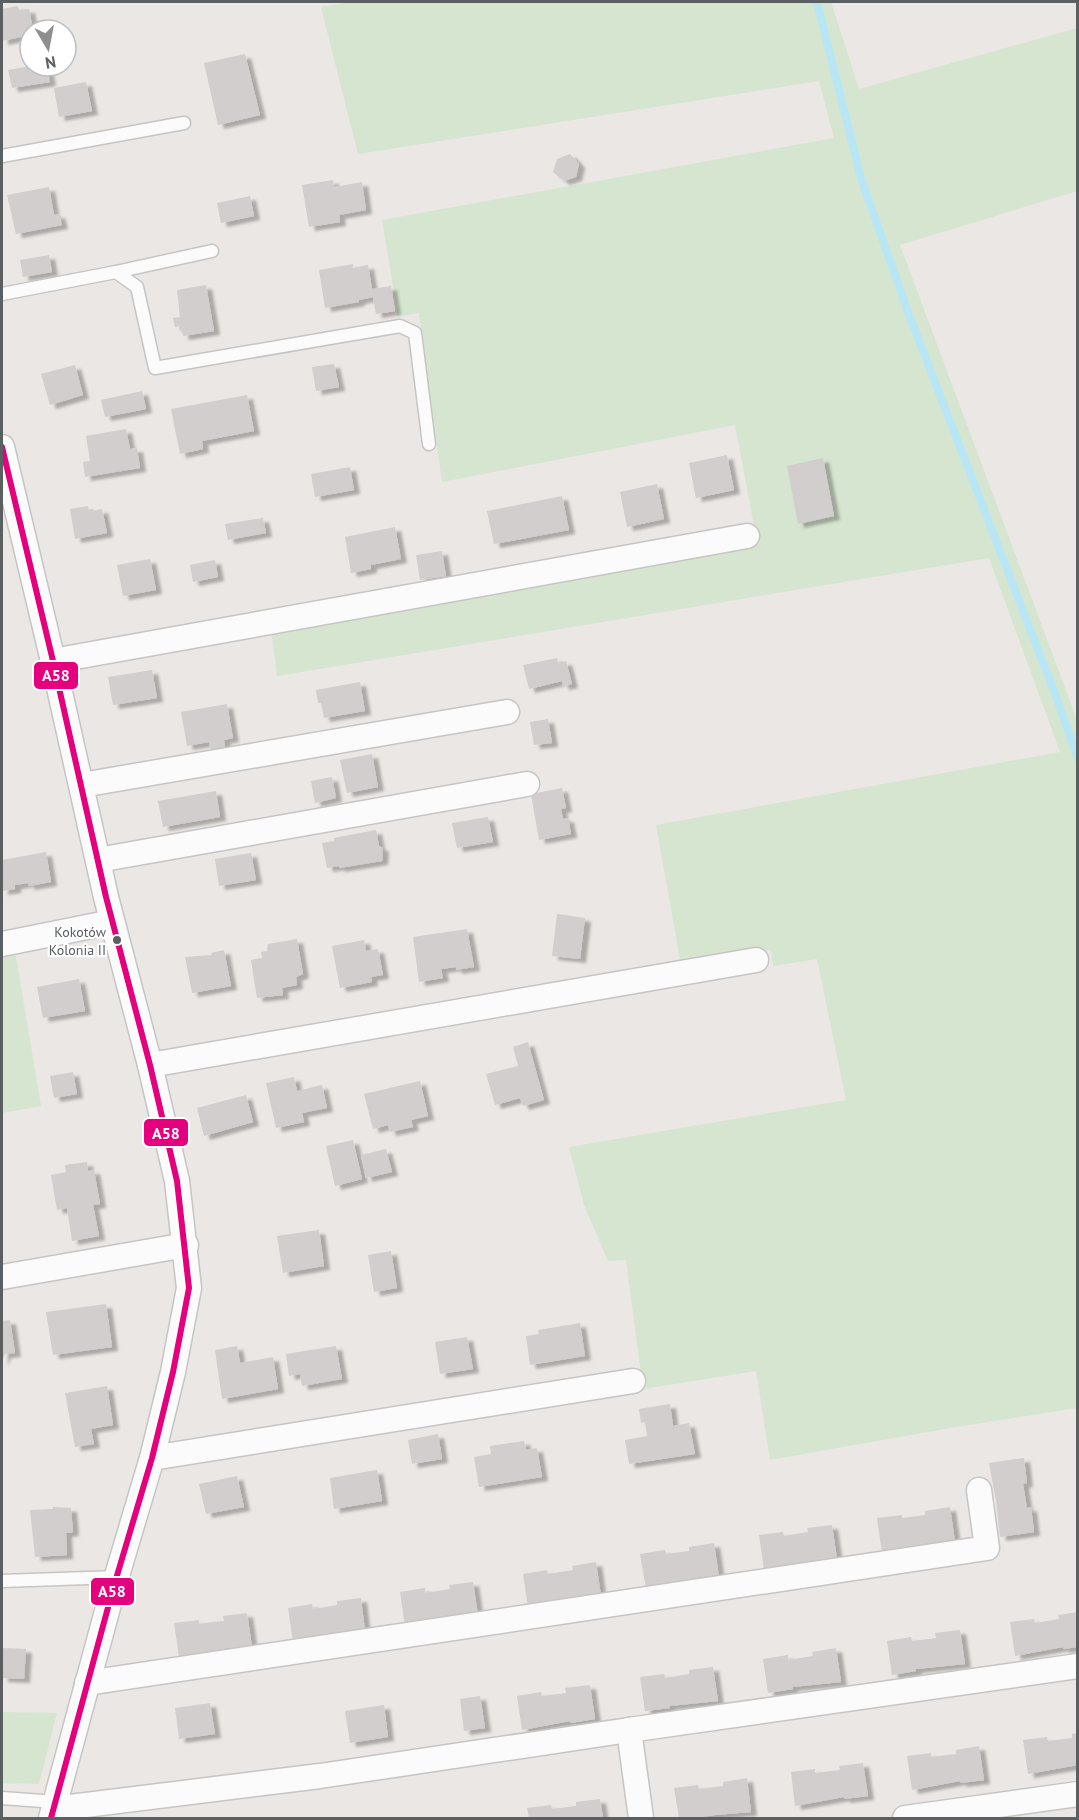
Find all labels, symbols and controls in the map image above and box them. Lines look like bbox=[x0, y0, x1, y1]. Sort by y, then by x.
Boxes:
north arrow bbox=[18, 18, 78, 78]
text: N bbox=[44, 52, 58, 74]
line badge: A58 bbox=[33, 661, 79, 690]
text: A58 bbox=[42, 665, 70, 685]
place label: Kokotów Kolonia II bbox=[49, 923, 107, 959]
marker: Kokotów Kolonia II bbox=[111, 934, 123, 946]
line badge: A58 bbox=[143, 1118, 189, 1147]
text: A58 bbox=[152, 1123, 180, 1143]
line badge: A58 bbox=[90, 1577, 135, 1606]
text: A58 bbox=[98, 1581, 126, 1601]

